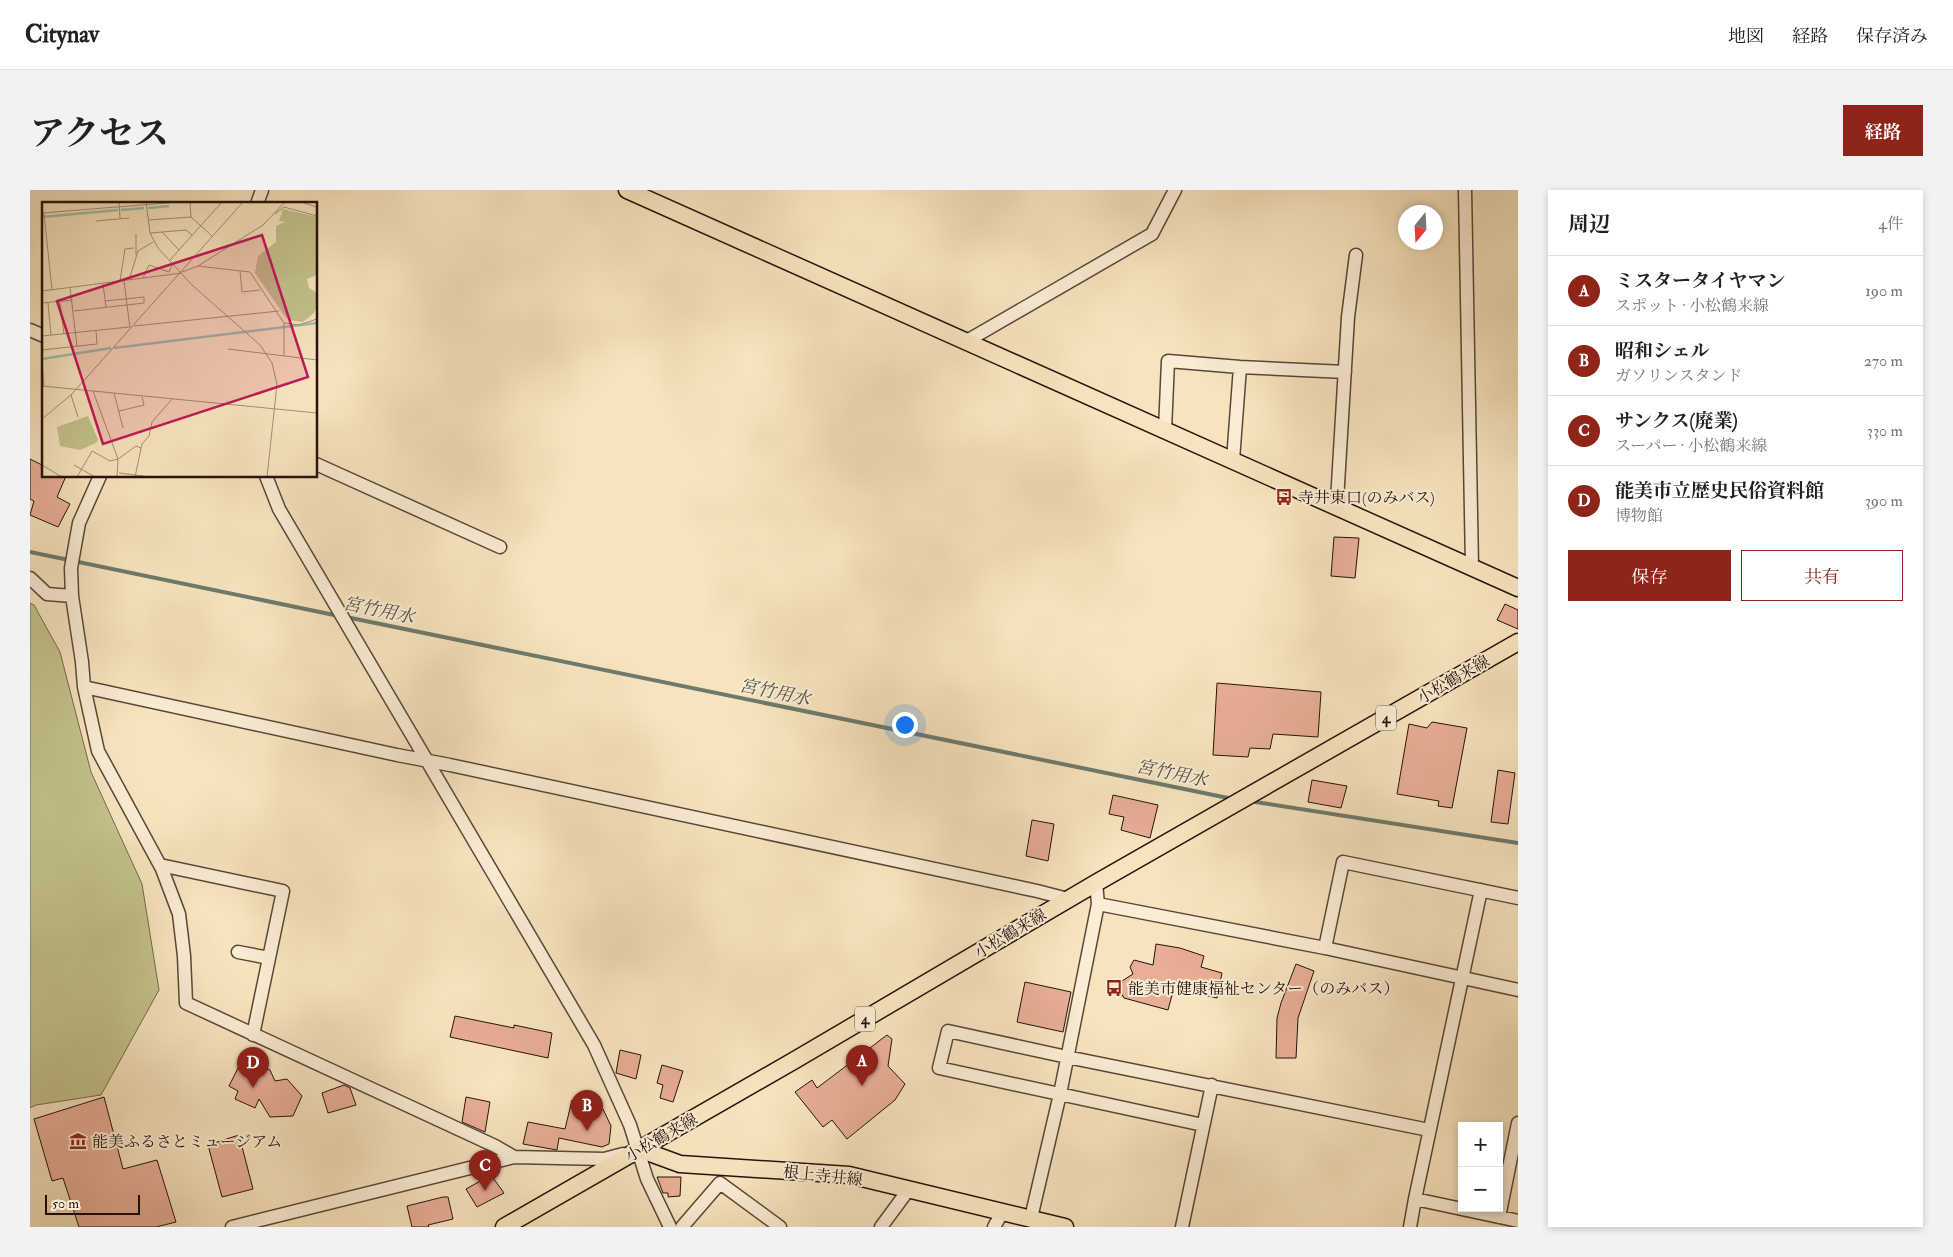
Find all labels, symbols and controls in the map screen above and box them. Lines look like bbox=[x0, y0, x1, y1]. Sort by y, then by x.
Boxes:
text: Citynav bbox=[25, 19, 99, 50]
text: 地図 bbox=[1728, 25, 1764, 48]
text: 経路 bbox=[1792, 25, 1828, 48]
text: 保存済み bbox=[1856, 25, 1928, 48]
button: 経路 bbox=[1843, 105, 1923, 156]
text: アクセス bbox=[30, 112, 169, 156]
inset map bbox=[42, 202, 318, 478]
north arrow bbox=[1398, 205, 1443, 250]
text: 周辺 bbox=[1568, 211, 1610, 238]
text: 4件 bbox=[1878, 214, 1903, 234]
text: ミスタータイヤマン bbox=[1615, 269, 1786, 293]
text: A bbox=[1579, 281, 1589, 301]
text: 190 m bbox=[1865, 281, 1903, 301]
text: スポット · 小松鶴来線 bbox=[1615, 296, 1769, 316]
text: 昭和シェル bbox=[1615, 339, 1710, 363]
text: B bbox=[1579, 351, 1589, 371]
text: 270 m bbox=[1864, 351, 1903, 371]
text: ガソリンスタンド bbox=[1615, 366, 1743, 386]
text: サンクス(廃業) bbox=[1615, 409, 1738, 433]
text: C bbox=[1578, 421, 1590, 441]
text: 330 m bbox=[1867, 421, 1903, 441]
text: スーパー · 小松鶴来線 bbox=[1615, 436, 1767, 456]
text: 能美市立歴史民俗資料館 bbox=[1615, 479, 1824, 503]
bus stop icon: 寺井東口(のみバス) bbox=[1274, 487, 1294, 507]
place label: 寺井東口(のみバス) bbox=[1298, 488, 1435, 508]
text: D bbox=[1577, 491, 1591, 511]
text: 390 m bbox=[1865, 491, 1903, 511]
text: 博物館 bbox=[1615, 506, 1663, 526]
button: 保存 bbox=[1568, 550, 1731, 601]
button: 共有 bbox=[1741, 550, 1903, 601]
water label: 宮竹用水 bbox=[341, 592, 418, 630]
street label: 小松鶴来線 bbox=[1414, 651, 1493, 709]
water label: 宮竹用水 bbox=[737, 674, 814, 712]
road number: 4 bbox=[1376, 706, 1396, 730]
your location bbox=[892, 712, 918, 738]
water label: 宮竹用水 bbox=[1134, 755, 1211, 793]
street label: 小松鶴来線 bbox=[971, 905, 1050, 963]
bus stop icon: 能美市健康福祉センター（のみバス） bbox=[1104, 978, 1124, 998]
place label: 能美市健康福祉センター（のみバス） bbox=[1128, 979, 1399, 999]
road number: 4 bbox=[855, 1006, 875, 1032]
pin: A bbox=[846, 1045, 878, 1086]
pin: D bbox=[237, 1047, 269, 1088]
pin: B bbox=[571, 1090, 603, 1131]
street label: 小松鶴来線 bbox=[622, 1109, 701, 1167]
map controls bbox=[1458, 1122, 1503, 1212]
button: + bbox=[1458, 1122, 1503, 1167]
museum icon: 能美ふるさとミュージアム bbox=[68, 1131, 88, 1151]
place label: 能美ふるさとミュージアム bbox=[92, 1132, 282, 1152]
pin: C bbox=[469, 1150, 501, 1191]
street label: 根上寺井線 bbox=[782, 1162, 864, 1190]
button: − bbox=[1458, 1167, 1503, 1212]
scale bar bbox=[45, 1192, 140, 1215]
text: 50 m bbox=[52, 1195, 79, 1212]

